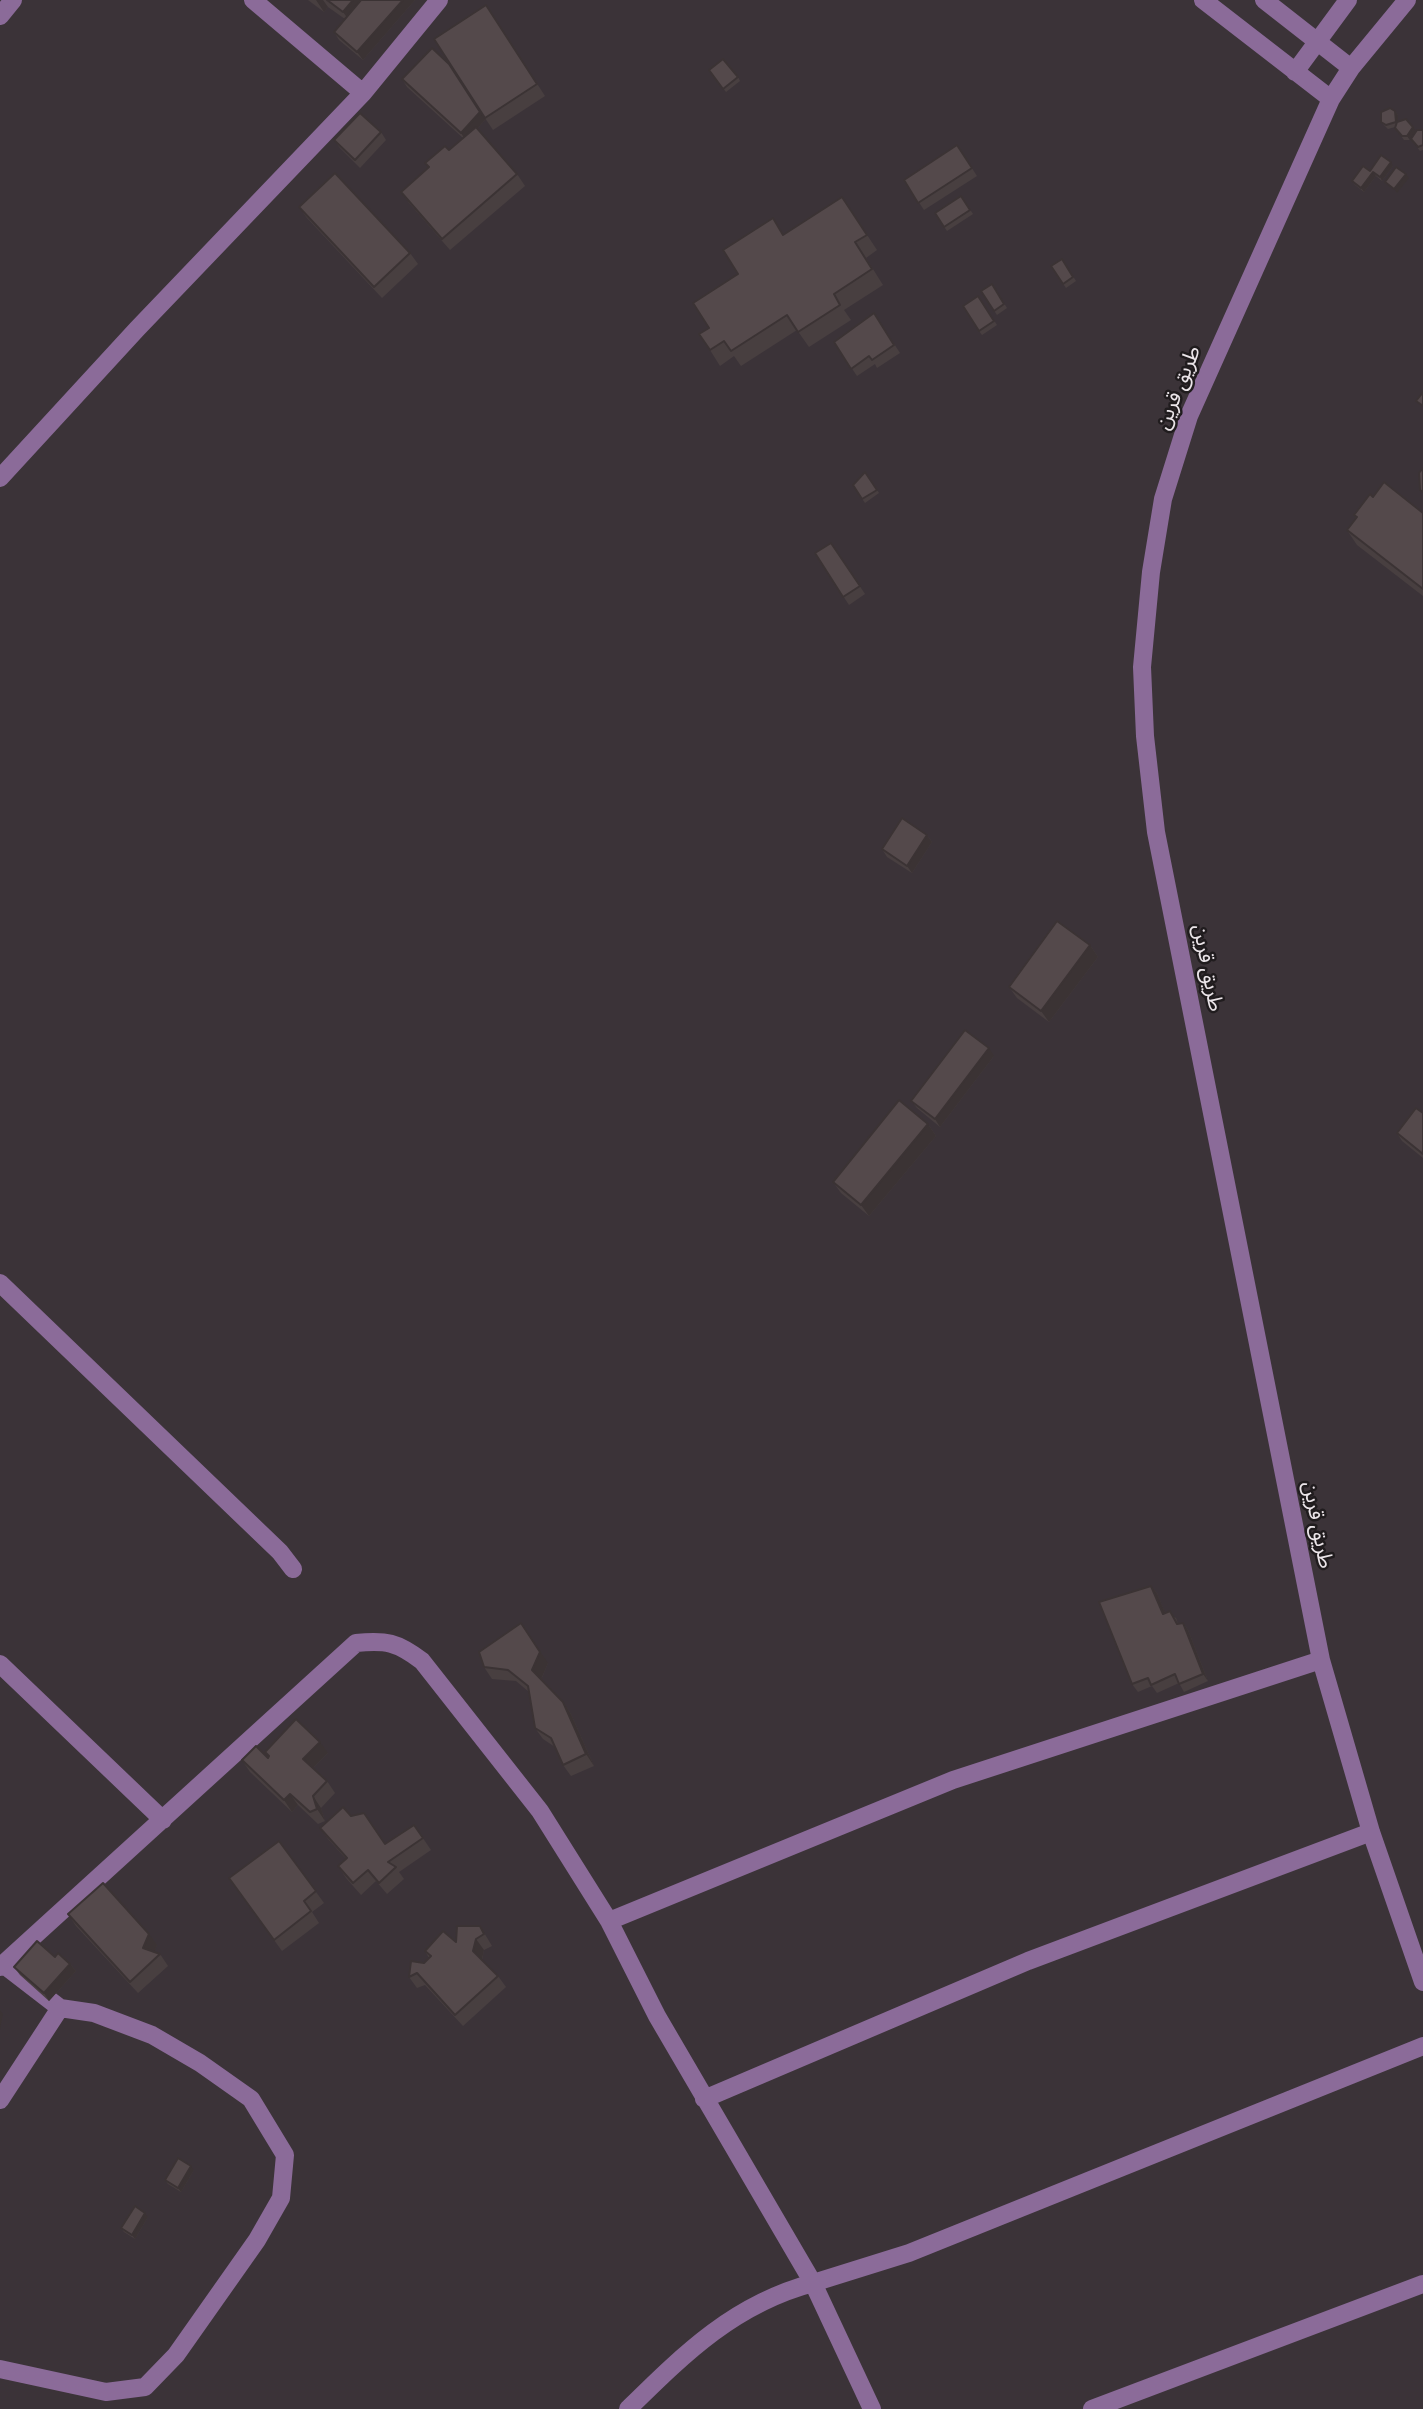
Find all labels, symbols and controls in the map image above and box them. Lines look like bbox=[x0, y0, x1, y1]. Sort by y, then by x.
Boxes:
street label: طريق قرين bbox=[1151, 342, 1207, 434]
street label: طريق قرين bbox=[1186, 922, 1228, 1014]
street label: طريق قرين bbox=[1296, 1479, 1338, 1571]

